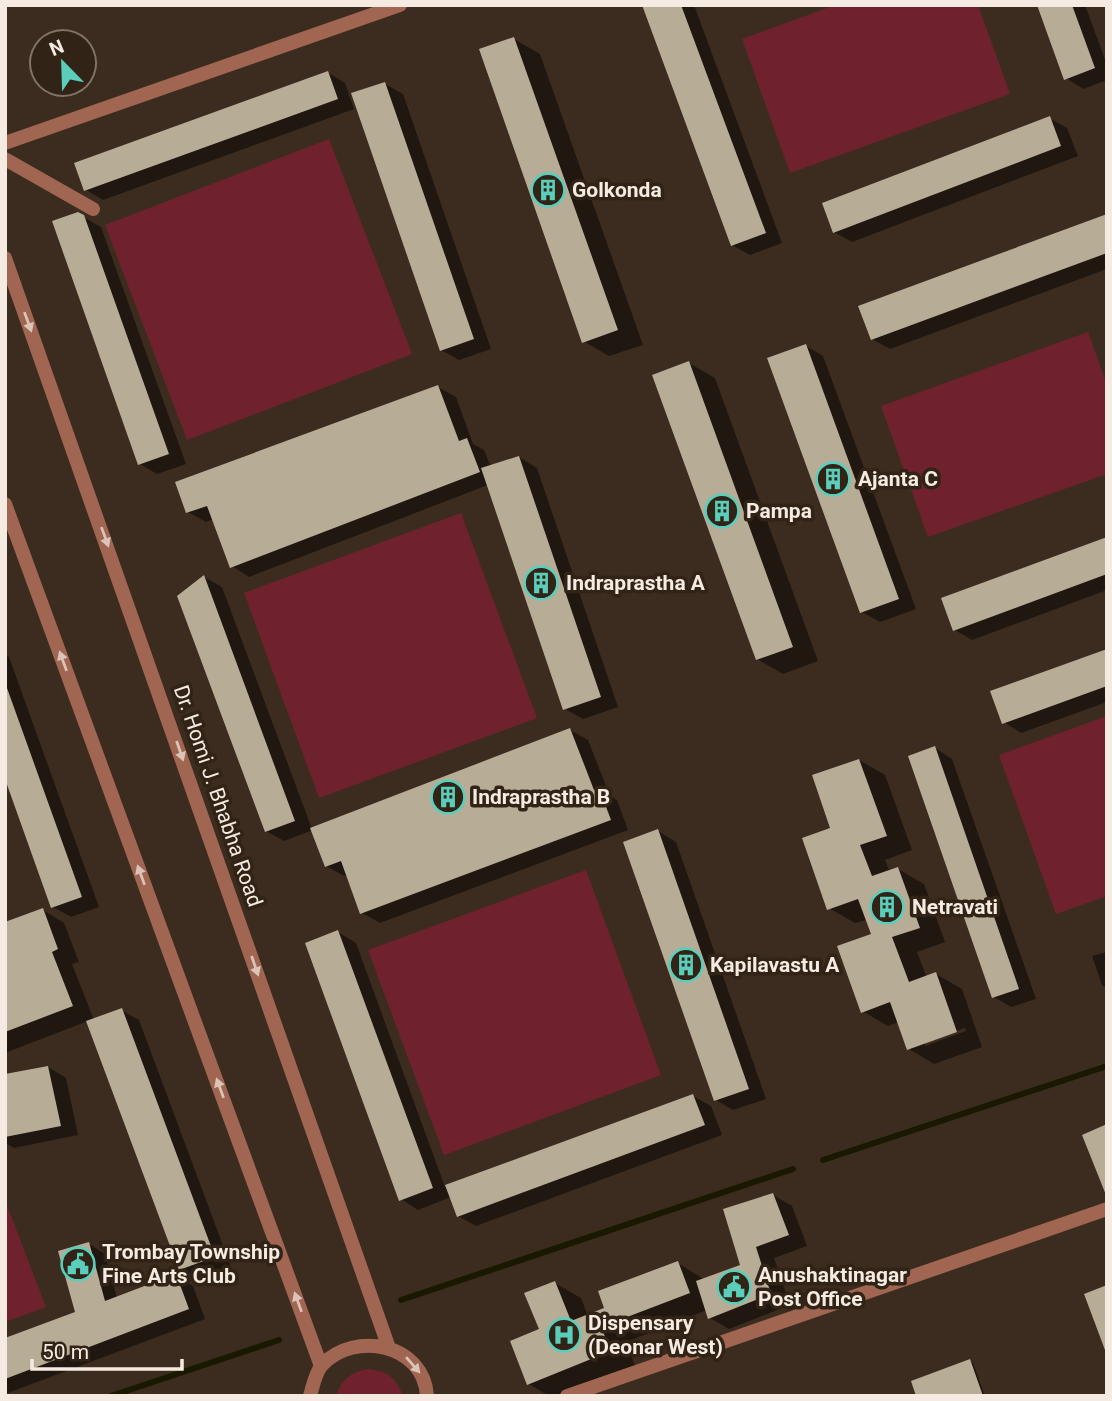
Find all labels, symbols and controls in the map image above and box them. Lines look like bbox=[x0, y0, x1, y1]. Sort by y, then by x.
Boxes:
north arrow bbox=[28, 28, 98, 98]
text: N bbox=[46, 35, 67, 61]
building icon: Golkonda bbox=[529, 171, 567, 209]
place label: Golkonda bbox=[572, 178, 662, 202]
one-way arrow bbox=[23, 312, 34, 333]
building icon: Ajanta C bbox=[814, 460, 852, 498]
place label: Ajanta C bbox=[858, 467, 938, 491]
building icon: Pampa bbox=[703, 492, 741, 530]
place label: Pampa bbox=[746, 499, 812, 523]
one-way arrow bbox=[99, 526, 110, 547]
building icon: Indraprastha A bbox=[522, 564, 560, 602]
place label: Indraprastha A bbox=[566, 571, 706, 595]
one-way arrow bbox=[57, 651, 68, 672]
street label: Dr. Homi J. Bhabha Road bbox=[169, 682, 267, 910]
one-way arrow bbox=[175, 741, 186, 762]
building icon: Indraprastha B bbox=[429, 778, 467, 816]
place label: Indraprastha B bbox=[472, 785, 610, 809]
one-way arrow bbox=[135, 864, 146, 885]
building icon: Netravati bbox=[868, 888, 906, 926]
place label: Netravati bbox=[912, 895, 998, 919]
building icon: Kapilavastu A bbox=[667, 946, 705, 984]
place label: Kapilavastu A bbox=[710, 953, 840, 977]
one-way arrow bbox=[250, 956, 261, 977]
one-way arrow bbox=[214, 1078, 225, 1099]
place label: Trombay Township Fine Arts Club bbox=[102, 1240, 280, 1288]
public building icon: Trombay Township Fine Arts Club bbox=[59, 1245, 97, 1283]
place label: Anushaktinagar Post Office bbox=[758, 1263, 907, 1311]
public building icon: Anushaktinagar Post Office bbox=[715, 1268, 753, 1306]
one-way arrow bbox=[292, 1292, 303, 1313]
place label: Dispensary (Deonar West) bbox=[588, 1311, 723, 1359]
hospital icon: Dispensary (Deonar West) bbox=[545, 1316, 583, 1354]
scale bar bbox=[32, 1328, 182, 1372]
text: 50 m bbox=[42, 1340, 89, 1364]
one-way arrow bbox=[405, 1356, 420, 1374]

